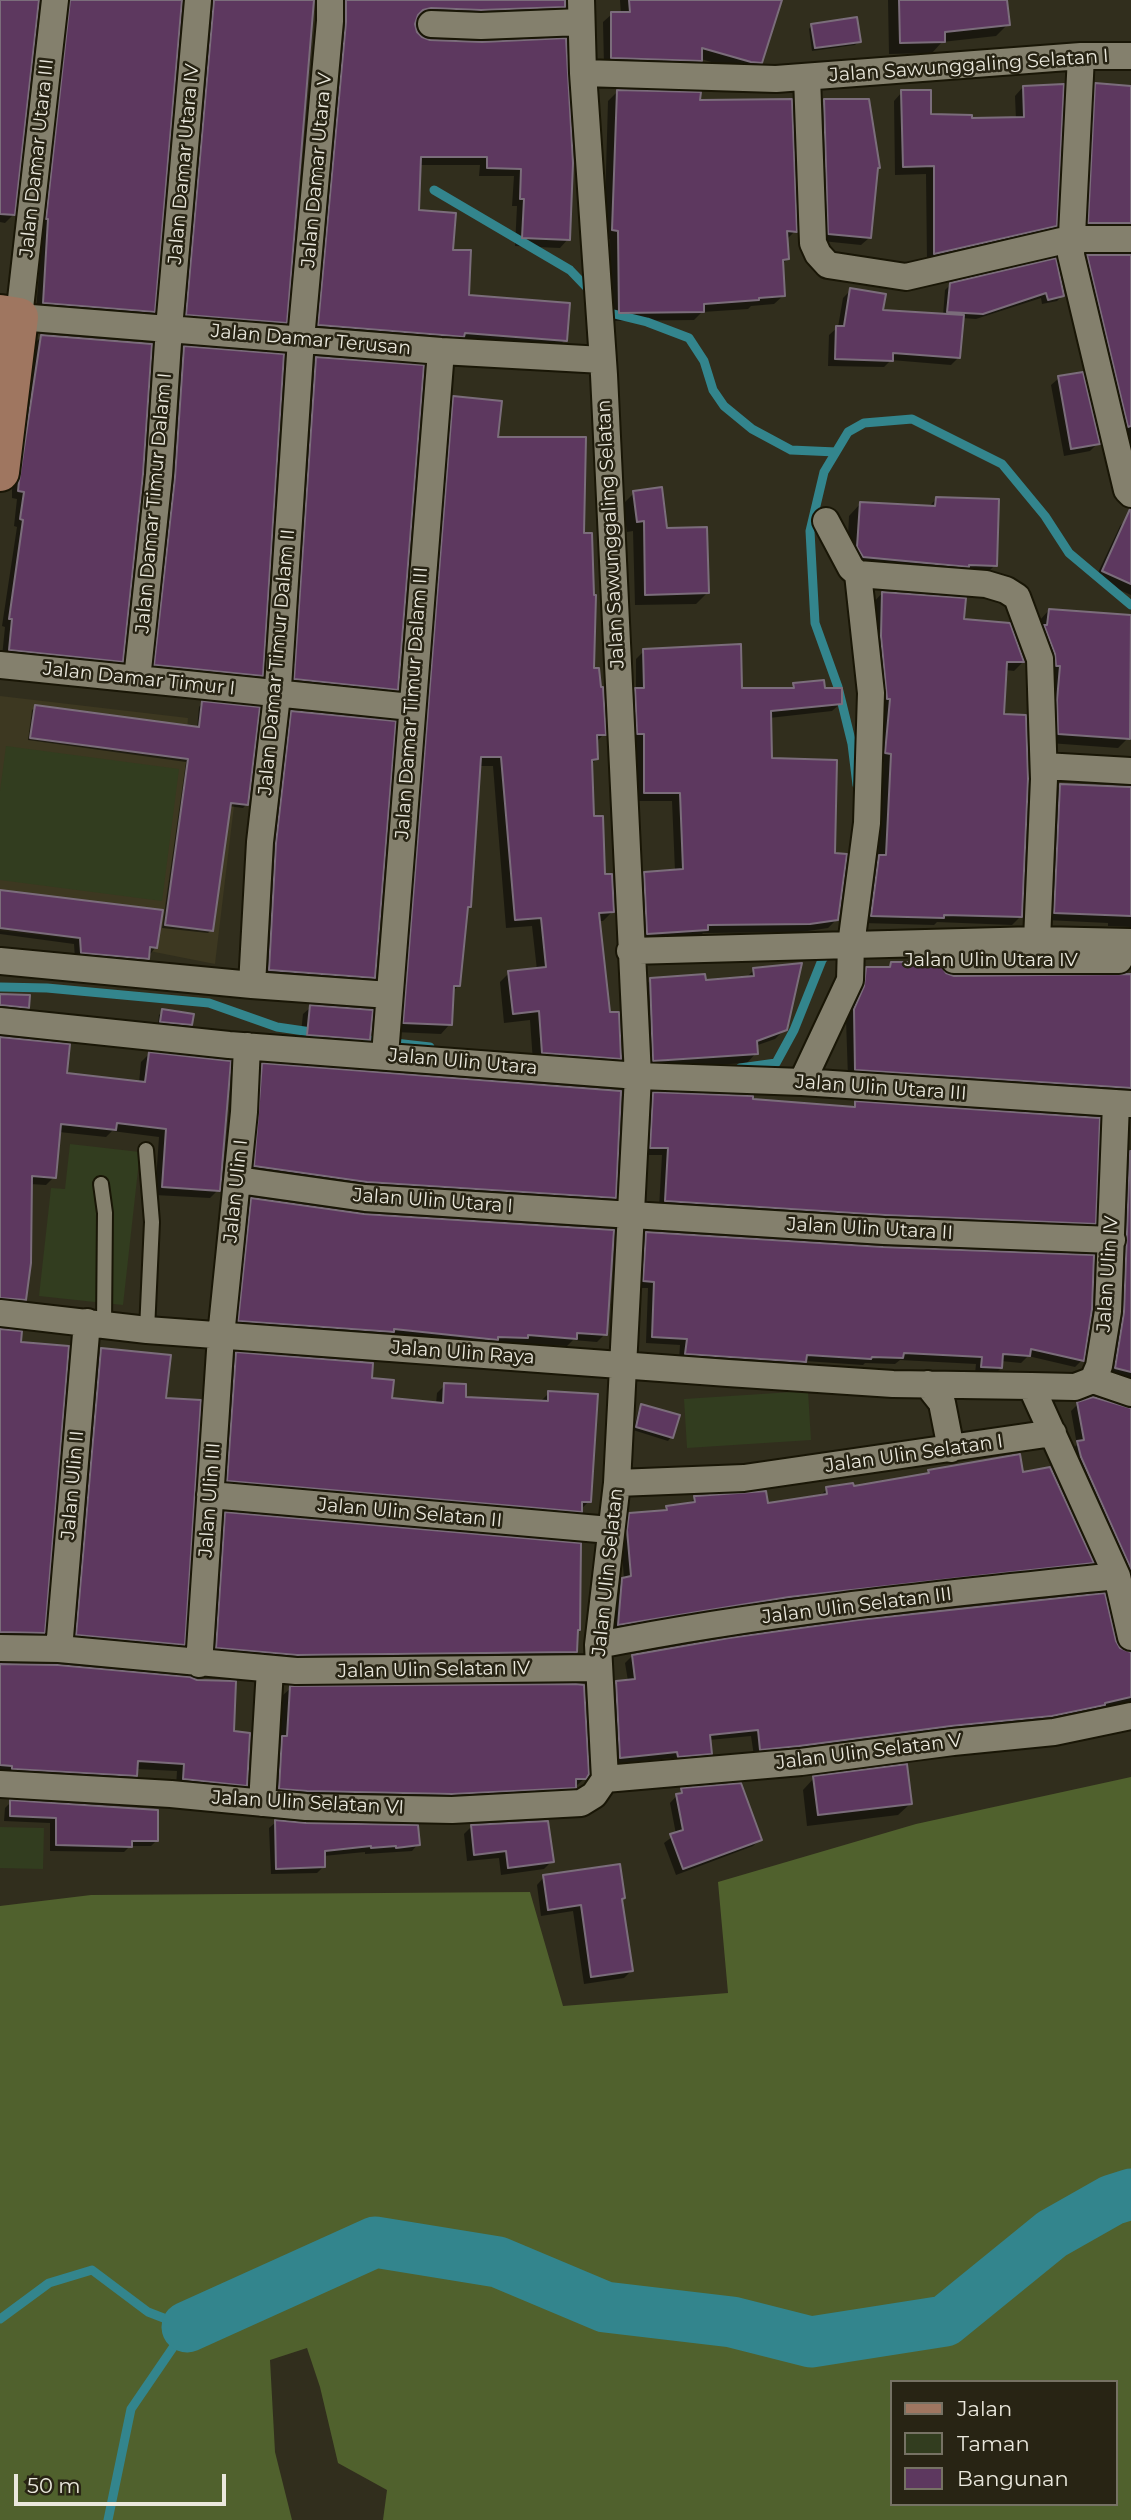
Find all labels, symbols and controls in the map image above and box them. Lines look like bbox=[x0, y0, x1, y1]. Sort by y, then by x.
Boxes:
street label: Jalan Sawunggaling Selatan I bbox=[829, 45, 1109, 87]
street label: Jalan Damar Utara III bbox=[15, 58, 59, 258]
street label: Jalan Damar Utara IV bbox=[164, 63, 204, 265]
street label: Jalan Damar Utara V bbox=[297, 72, 337, 268]
street label: Jalan Damar Terusan bbox=[210, 320, 412, 360]
street label: Jalan Damar Timur Dalam I bbox=[131, 372, 177, 634]
street label: Jalan Sawunggaling Selatan bbox=[593, 399, 629, 669]
street label: Jalan Damar Timur Dalam II bbox=[254, 528, 300, 796]
street label: Jalan Damar Timur Dalam III bbox=[391, 566, 433, 840]
street label: Jalan Damar Timur I bbox=[42, 658, 236, 700]
street label: Jalan Ulin Utara IV bbox=[904, 949, 1078, 971]
street label: Jalan Ulin Utara bbox=[387, 1044, 539, 1080]
street label: Jalan Ulin Utara III bbox=[795, 1071, 967, 1105]
street label: Jalan Ulin I bbox=[219, 1138, 253, 1244]
street label: Jalan Ulin Utara I bbox=[352, 1184, 514, 1218]
street label: Jalan Ulin Utara II bbox=[786, 1213, 954, 1245]
street label: Jalan Ulin IV bbox=[1093, 1215, 1123, 1333]
street label: Jalan Ulin Raya bbox=[391, 1337, 535, 1369]
street label: Jalan Ulin II bbox=[57, 1429, 89, 1541]
street label: Jalan Ulin Selatan I bbox=[824, 1430, 1004, 1478]
street label: Jalan Ulin III bbox=[195, 1442, 225, 1558]
street label: Jalan Ulin Selatan bbox=[588, 1487, 628, 1657]
street label: Jalan Ulin Selatan II bbox=[317, 1494, 503, 1532]
street label: Jalan Ulin Selatan III bbox=[761, 1583, 953, 1629]
street label: Jalan Ulin Selatan IV bbox=[338, 1657, 530, 1683]
street label: Jalan Ulin Selatan V bbox=[775, 1729, 963, 1775]
street label: Jalan Ulin Selatan VI bbox=[211, 1787, 405, 1819]
legend bbox=[890, 2380, 1117, 2506]
text: Jalan bbox=[957, 2396, 1012, 2421]
text: Taman bbox=[957, 2431, 1030, 2456]
scale bar bbox=[18, 2460, 229, 2504]
text: Bangunan bbox=[957, 2466, 1069, 2491]
text: 50 m bbox=[27, 2473, 81, 2498]

